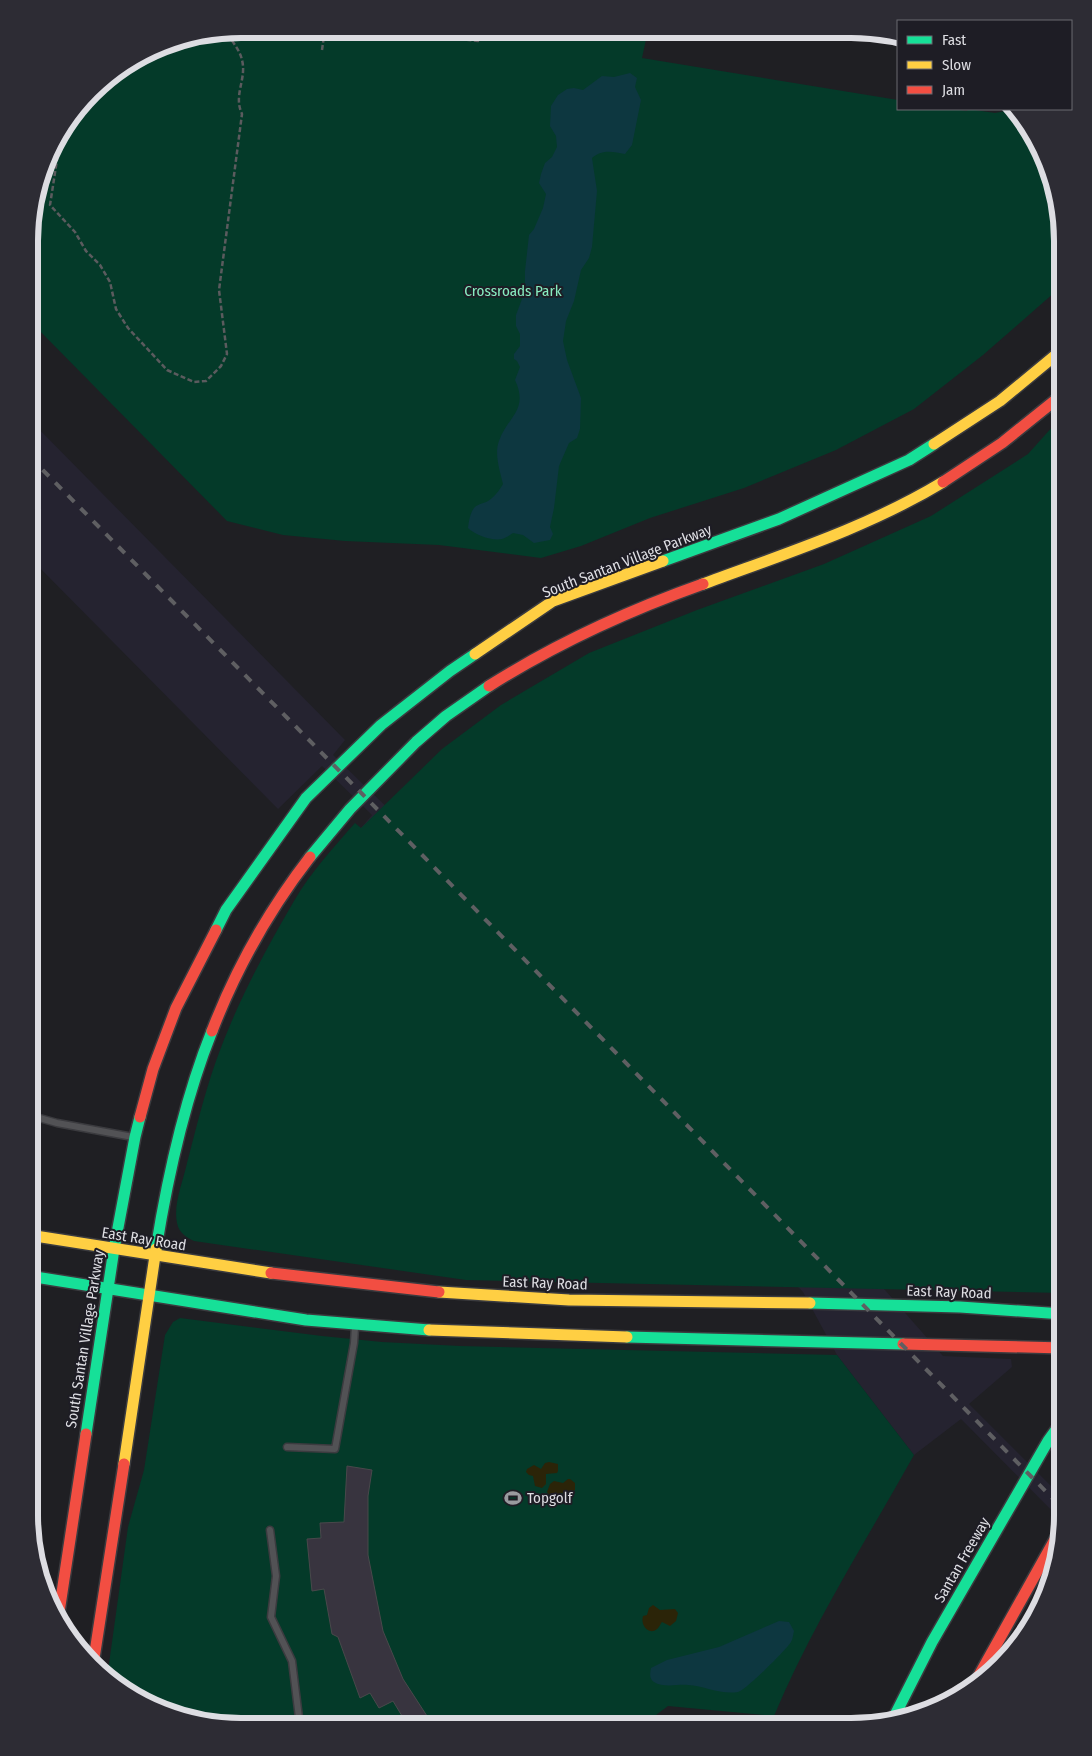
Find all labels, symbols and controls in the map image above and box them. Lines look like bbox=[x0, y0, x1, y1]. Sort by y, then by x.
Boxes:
legend bbox=[897, 20, 1072, 110]
text: Fast bbox=[942, 31, 966, 49]
text: Slow bbox=[942, 56, 971, 74]
text: Jam bbox=[942, 81, 965, 99]
park label: Crossroads Park bbox=[464, 282, 562, 300]
street label: South Santan Village Parkway bbox=[540, 520, 715, 602]
street label: East Ray Road bbox=[100, 1223, 188, 1255]
street label: South Santan Village Parkway bbox=[62, 1248, 108, 1429]
street label: East Ray Road bbox=[502, 1273, 588, 1293]
street label: East Ray Road bbox=[906, 1282, 992, 1302]
sports icon: Topgolf bbox=[503, 1488, 523, 1508]
place label: Topgolf bbox=[527, 1489, 574, 1507]
street label: Santan Freeway bbox=[930, 1514, 994, 1606]

